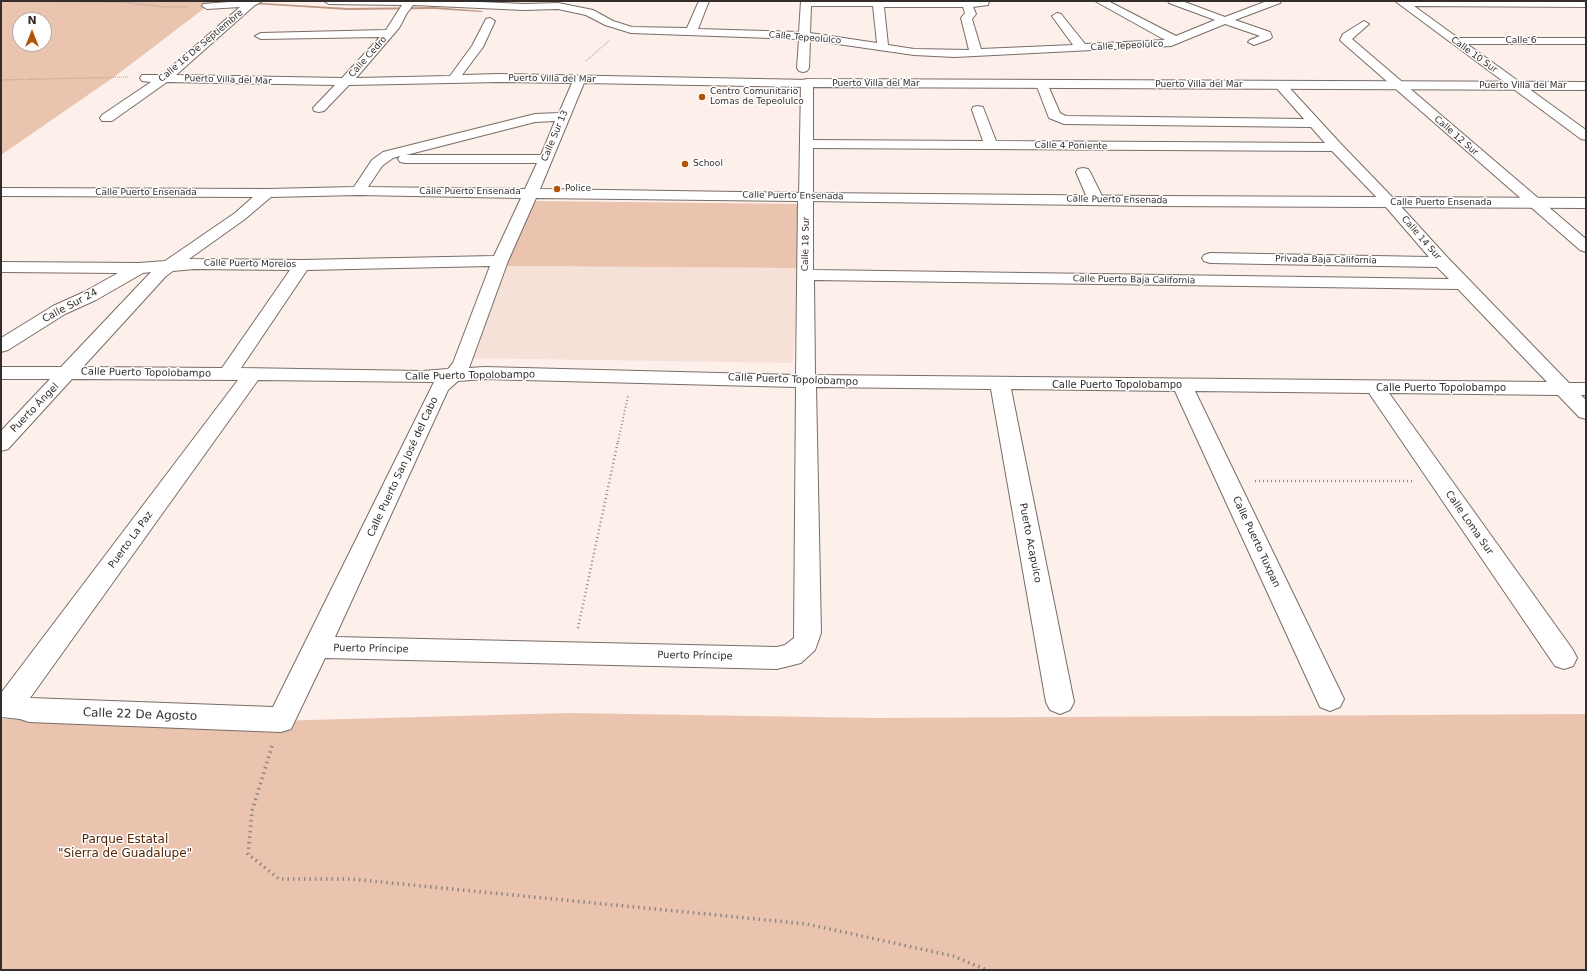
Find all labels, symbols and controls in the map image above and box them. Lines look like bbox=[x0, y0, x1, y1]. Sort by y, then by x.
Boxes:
street label: Calle 16 De Septiembre bbox=[157, 8, 245, 84]
north arrow bbox=[12, 12, 52, 52]
text: N bbox=[27, 14, 37, 27]
street label: Calle Tepeolulco bbox=[768, 29, 842, 47]
street label: Calle Cedro bbox=[347, 34, 389, 80]
street label: Calle 10 Sur bbox=[1449, 35, 1499, 75]
street label: Calle 6 bbox=[1506, 36, 1536, 46]
street label: Calle Tepeolulco bbox=[1090, 39, 1164, 53]
street label: Puerto Villa del Mar bbox=[184, 73, 272, 87]
street label: Puerto Villa del Mar bbox=[508, 73, 596, 85]
street label: Puerto Villa del Mar bbox=[832, 79, 920, 89]
street label: Puerto Villa del Mar bbox=[1155, 80, 1243, 90]
street label: Puerto Villa del Mar bbox=[1479, 81, 1567, 91]
place label: Centro Comunitario Lomas de Tepeolulco bbox=[710, 87, 804, 108]
marker: Centro Comunitario Lomas de Tepeolulco bbox=[697, 92, 707, 102]
street label: Calle Sur 13 bbox=[539, 109, 571, 163]
street label: Calle 12 Sur bbox=[1432, 114, 1480, 158]
street label: Calle 4 Poniente bbox=[1034, 140, 1108, 152]
marker: School bbox=[680, 159, 690, 169]
place label: School bbox=[693, 159, 723, 169]
marker: Police bbox=[552, 184, 562, 194]
place label: Police bbox=[565, 184, 591, 194]
street label: Calle Puerto Ensenada bbox=[419, 187, 521, 197]
street label: Calle Puerto Ensenada bbox=[95, 188, 197, 198]
street label: Calle Puerto Ensenada bbox=[742, 190, 844, 202]
street label: Calle Puerto Ensenada bbox=[1066, 194, 1168, 206]
street label: Calle Puerto Ensenada bbox=[1390, 198, 1492, 208]
street label: Calle 14 Sur bbox=[1399, 214, 1443, 262]
street label: Calle 18 Sur bbox=[800, 217, 812, 271]
street label: Privada Baja California bbox=[1275, 254, 1377, 266]
street label: Calle Puerto Morelos bbox=[204, 258, 296, 270]
street label: Calle Puerto Baja California bbox=[1073, 274, 1195, 286]
street label: Calle Sur 24 bbox=[40, 286, 100, 326]
street label: Calle Puerto Topolobampo bbox=[81, 366, 211, 380]
street label: Calle Puerto Topolobampo bbox=[405, 369, 535, 383]
street label: Calle Puerto Topolobampo bbox=[728, 372, 858, 388]
street label: Calle Puerto Topolobampo bbox=[1052, 379, 1182, 391]
street label: Puerto Ángel bbox=[8, 381, 62, 435]
street label: Calle Puerto Topolobampo bbox=[1376, 382, 1506, 394]
street label: Calle Puerto San José del Cabo bbox=[365, 395, 441, 539]
street label: Calle Loma Sur bbox=[1442, 489, 1496, 557]
street label: Calle Puerto Tuxpan bbox=[1230, 494, 1282, 590]
street label: Puerto Acapulco bbox=[1016, 502, 1044, 584]
street label: Puerto La Paz bbox=[106, 509, 156, 571]
street label: Puerto Príncipe bbox=[333, 642, 409, 656]
street label: Puerto Príncipe bbox=[657, 649, 733, 663]
street label: Calle 22 De Agosto bbox=[82, 706, 198, 724]
park label: Parque Estatal "Sierra de Guadalupe" bbox=[58, 833, 192, 861]

